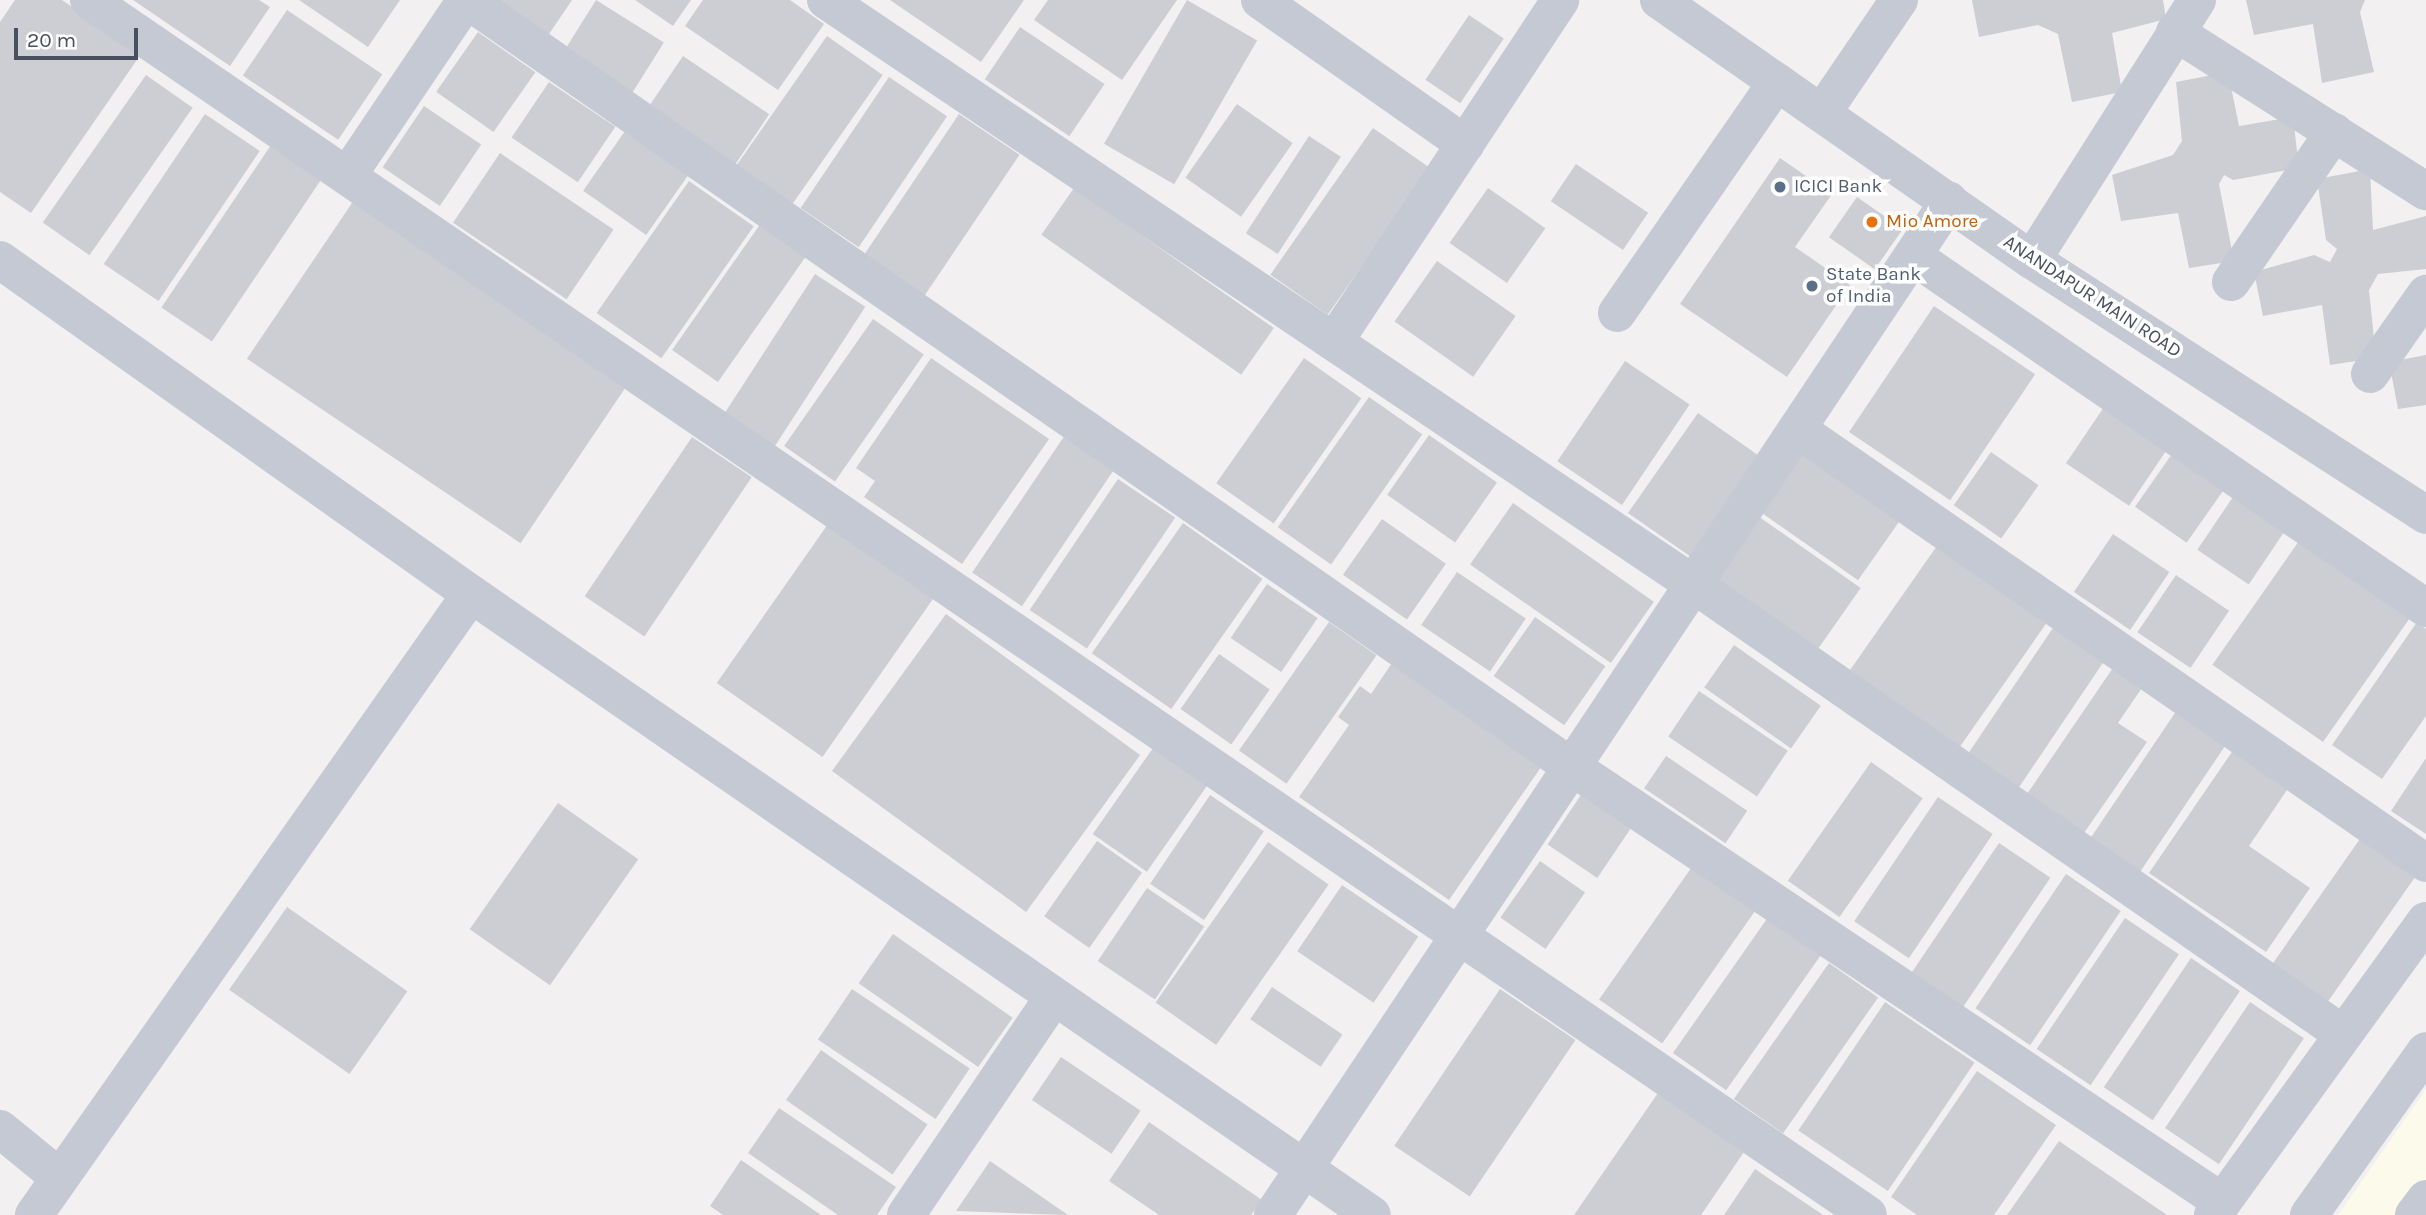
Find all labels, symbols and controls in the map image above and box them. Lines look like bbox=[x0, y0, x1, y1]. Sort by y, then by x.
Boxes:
scale bar bbox=[18, 14, 142, 58]
text: 20 m bbox=[27, 28, 76, 52]
place label: ICICI Bank bbox=[1794, 176, 1882, 198]
marker: ICICI Bank bbox=[1772, 179, 1788, 195]
place label: Mio Amore bbox=[1886, 211, 1978, 233]
marker: Mio Amore bbox=[1864, 214, 1880, 230]
street label: ANANDAPUR MAIN ROAD bbox=[1999, 231, 2185, 363]
place label: State Bank of India bbox=[1826, 264, 1921, 308]
marker: State Bank of India bbox=[1804, 278, 1820, 294]

